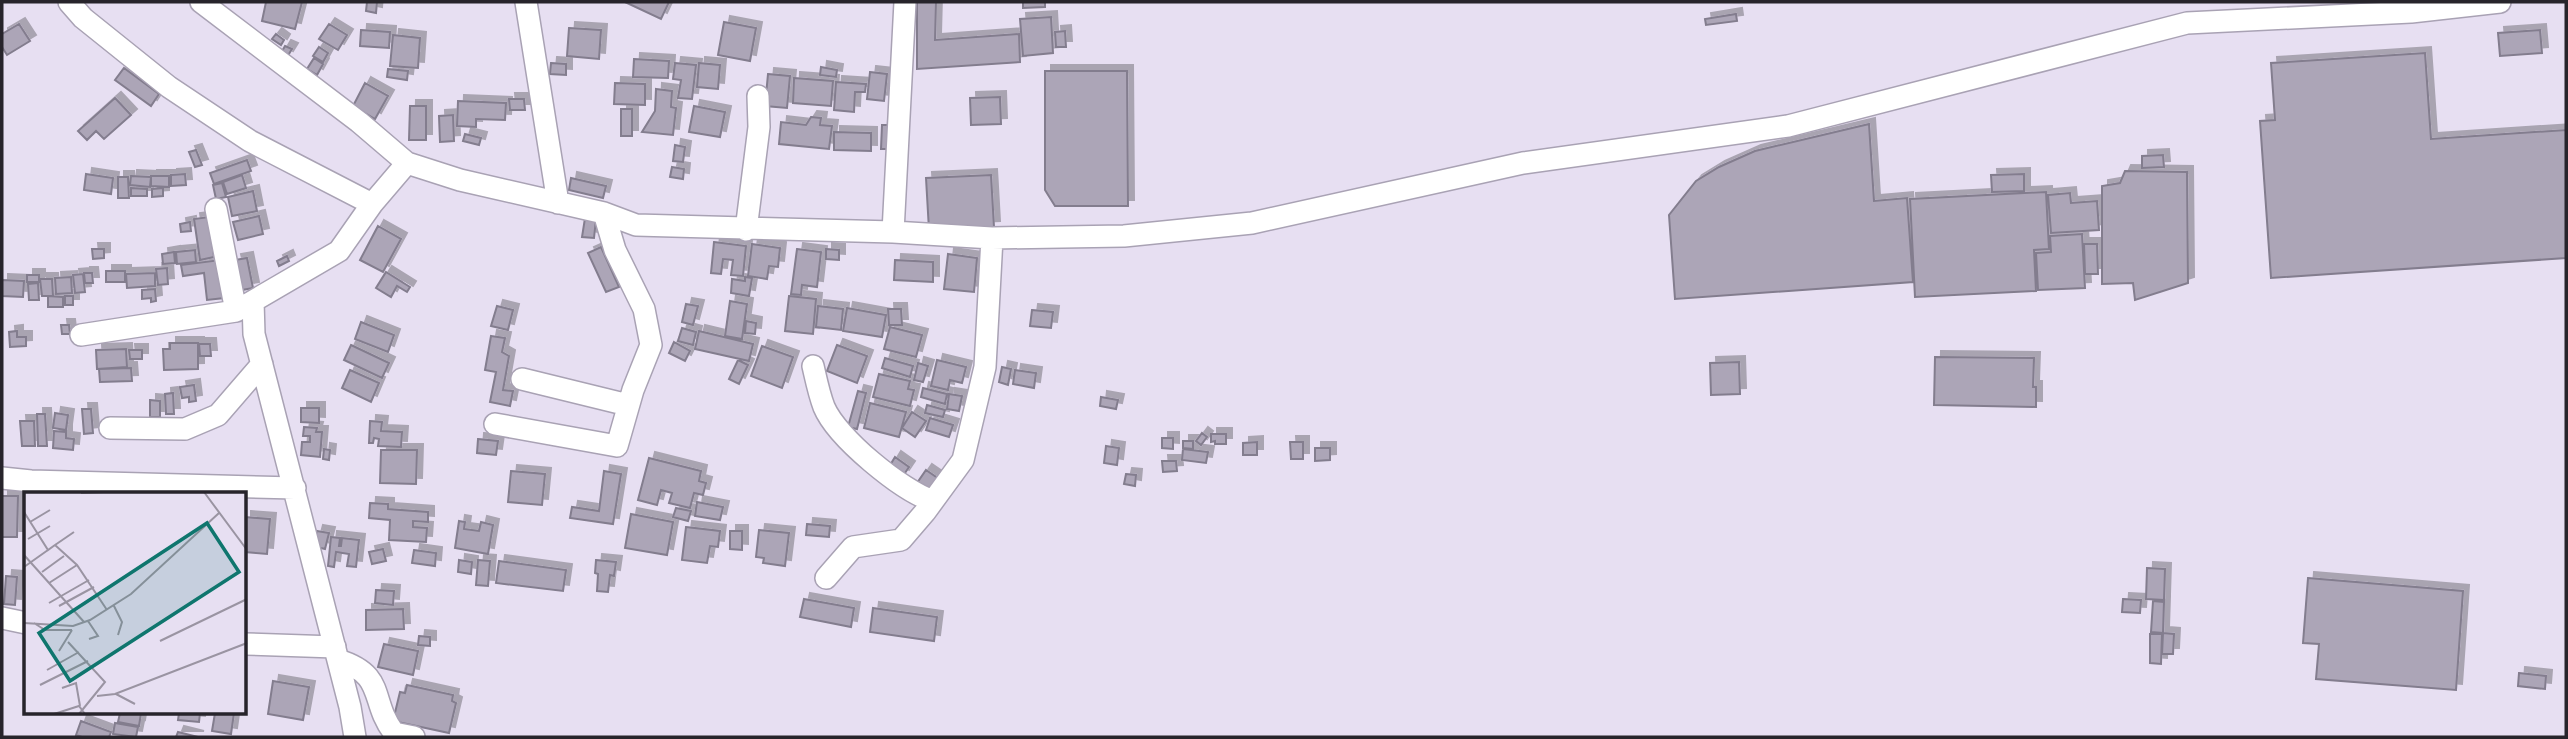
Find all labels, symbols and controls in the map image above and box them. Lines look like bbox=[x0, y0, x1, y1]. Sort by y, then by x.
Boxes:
inset map bbox=[24, 492, 247, 714]

